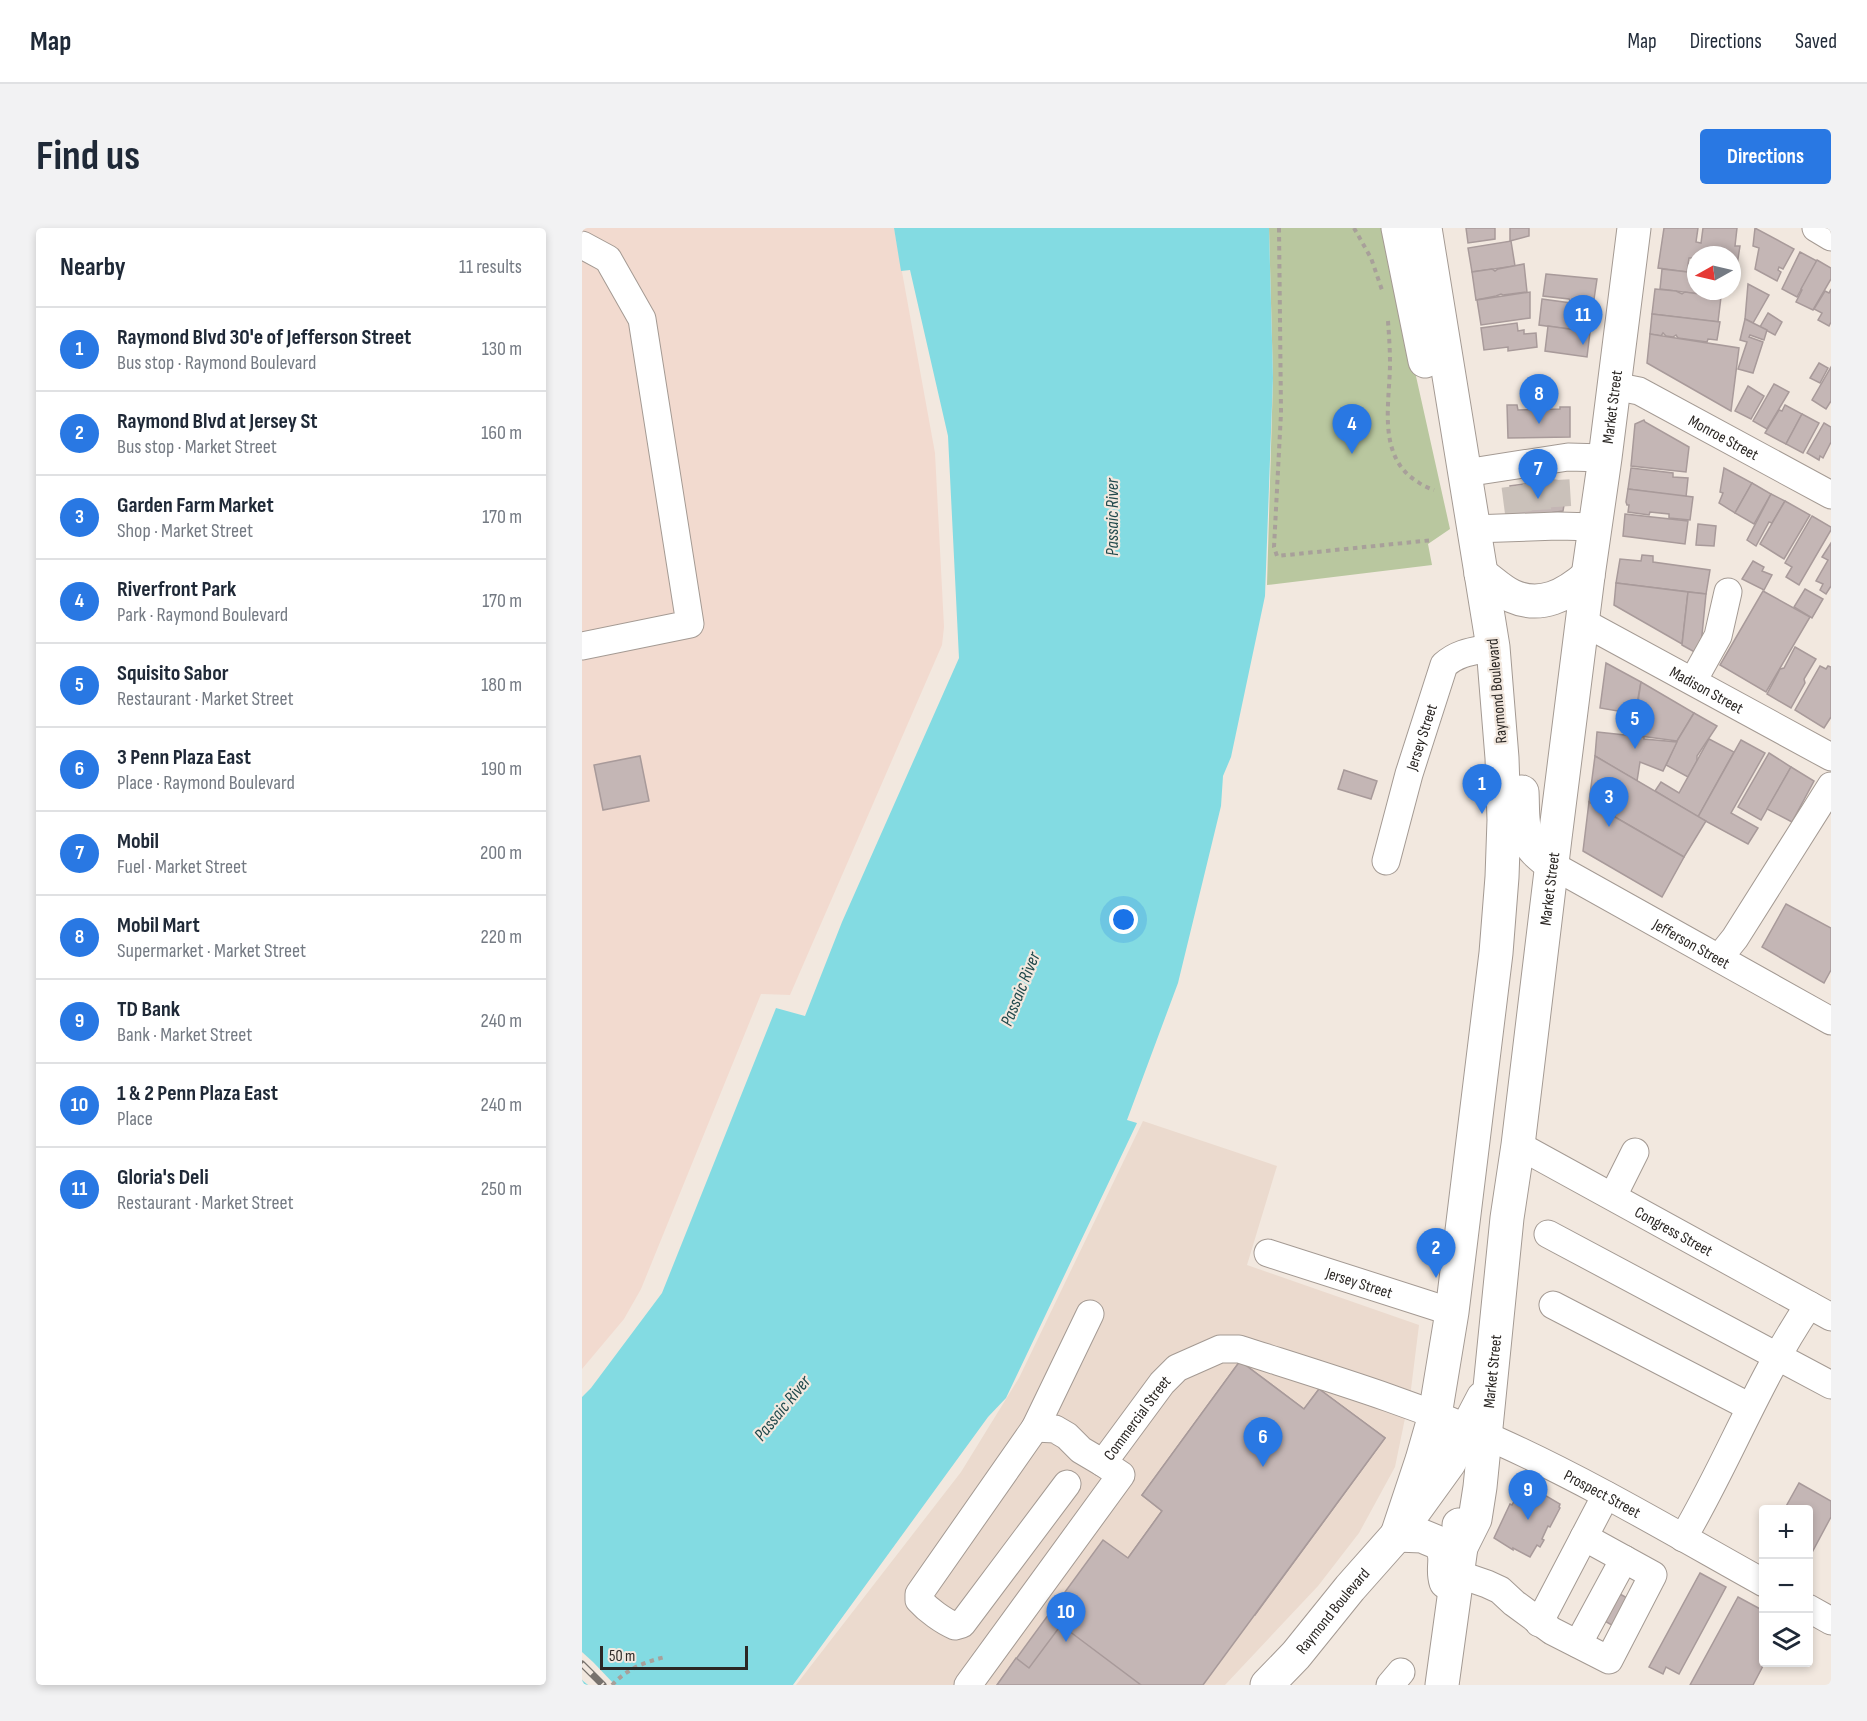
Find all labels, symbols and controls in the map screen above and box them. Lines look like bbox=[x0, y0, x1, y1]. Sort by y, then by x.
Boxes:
text: Map bbox=[30, 25, 71, 58]
text: Map bbox=[1627, 29, 1657, 54]
text: Directions bbox=[1690, 29, 1762, 54]
text: Saved bbox=[1795, 29, 1837, 54]
button: Directions bbox=[1700, 129, 1831, 184]
text: Find us bbox=[36, 131, 140, 182]
north arrow bbox=[1687, 246, 1741, 300]
text: Nearby bbox=[60, 252, 126, 283]
text: 11 results bbox=[459, 255, 522, 279]
pin: 11 bbox=[1564, 296, 1602, 345]
text: Raymond Blvd 30'e of Jefferson Street bbox=[117, 324, 411, 351]
text: 1 bbox=[76, 337, 83, 361]
text: 130 m bbox=[482, 337, 522, 361]
text: Bus stop · Raymond Boulevard bbox=[117, 351, 316, 375]
street label: Market Street bbox=[1599, 369, 1627, 445]
pin: 8 bbox=[1520, 374, 1558, 424]
pin: 4 bbox=[1332, 404, 1372, 454]
text: Raymond Blvd at Jersey St bbox=[117, 408, 318, 435]
street label: Monroe Street bbox=[1685, 412, 1762, 465]
text: 2 bbox=[75, 421, 84, 445]
text: 160 m bbox=[481, 421, 522, 445]
text: Bus stop · Market Street bbox=[117, 435, 277, 459]
pin: 7 bbox=[1518, 450, 1558, 499]
water label: Passaic River bbox=[1102, 477, 1123, 556]
text: Garden Farm Market bbox=[117, 492, 274, 519]
text: 3 bbox=[75, 505, 84, 529]
text: 170 m bbox=[482, 505, 522, 529]
text: Shop · Market Street bbox=[117, 519, 253, 543]
text: Riverfront Park bbox=[117, 576, 236, 603]
text: 4 bbox=[75, 589, 84, 613]
text: 170 m bbox=[482, 589, 522, 613]
text: Park · Raymond Boulevard bbox=[117, 603, 288, 627]
street label: Raymond Boulevard bbox=[1483, 638, 1512, 744]
text: Squisito Sabor bbox=[117, 660, 229, 687]
street label: Madison Street bbox=[1666, 663, 1746, 718]
text: 5 bbox=[75, 673, 84, 697]
text: 180 m bbox=[481, 673, 522, 697]
text: Restaurant · Market Street bbox=[117, 687, 294, 711]
pin: 5 bbox=[1616, 700, 1654, 749]
street label: Jersey Street bbox=[1403, 702, 1442, 774]
text: 3 Penn Plaza East bbox=[117, 744, 251, 771]
text: 6 bbox=[75, 757, 84, 781]
text: 190 m bbox=[481, 757, 522, 781]
pin: 1 bbox=[1462, 764, 1502, 814]
text: Place · Raymond Boulevard bbox=[117, 771, 295, 795]
pin: 3 bbox=[1590, 778, 1628, 827]
text: Mobil bbox=[117, 828, 159, 855]
text: 7 bbox=[75, 841, 84, 865]
text: 200 m bbox=[480, 841, 522, 865]
street label: Market Street bbox=[1537, 851, 1564, 927]
text: Fuel · Market Street bbox=[117, 855, 247, 879]
your location bbox=[1109, 905, 1138, 934]
text: Mobil Mart bbox=[117, 912, 200, 939]
street label: Jefferson Street bbox=[1648, 915, 1733, 973]
text: 8 bbox=[75, 925, 84, 949]
text: 220 m bbox=[481, 925, 522, 949]
text: Supermarket · Market Street bbox=[117, 939, 306, 963]
water label: Passaic River bbox=[996, 948, 1045, 1029]
text: TD Bank bbox=[117, 996, 180, 1023]
text: 9 bbox=[75, 1009, 84, 1033]
text: 240 m bbox=[481, 1009, 522, 1033]
text: Bank · Market Street bbox=[117, 1023, 252, 1047]
text: 1 & 2 Penn Plaza East bbox=[117, 1080, 278, 1107]
text: 10 bbox=[71, 1093, 88, 1117]
text: 240 m bbox=[481, 1093, 522, 1117]
text: Place bbox=[117, 1107, 153, 1131]
text: Gloria's Deli bbox=[117, 1164, 209, 1191]
text: 11 bbox=[72, 1177, 87, 1201]
text: 250 m bbox=[481, 1177, 522, 1201]
text: Restaurant · Market Street bbox=[117, 1191, 294, 1215]
street label: Congress Street bbox=[1631, 1203, 1716, 1261]
pin: 2 bbox=[1416, 1228, 1456, 1278]
street label: Jersey Street bbox=[1322, 1264, 1395, 1303]
street label: Market Street bbox=[1480, 1334, 1506, 1409]
water label: Passaic River bbox=[750, 1371, 816, 1445]
street label: Commercial Street bbox=[1100, 1372, 1175, 1464]
pin: 6 bbox=[1244, 1418, 1282, 1467]
street label: Prospect Street bbox=[1560, 1466, 1644, 1523]
pin: 9 bbox=[1508, 1470, 1548, 1520]
map controls bbox=[1759, 1505, 1813, 1667]
button: + bbox=[1759, 1505, 1813, 1559]
button: − bbox=[1759, 1559, 1813, 1613]
street label: Raymond Boulevard bbox=[1293, 1565, 1374, 1658]
pin: 10 bbox=[1046, 1592, 1086, 1642]
button: layers bbox=[1759, 1613, 1813, 1667]
scale bar bbox=[600, 1643, 748, 1670]
text: 50 m bbox=[609, 1647, 635, 1666]

